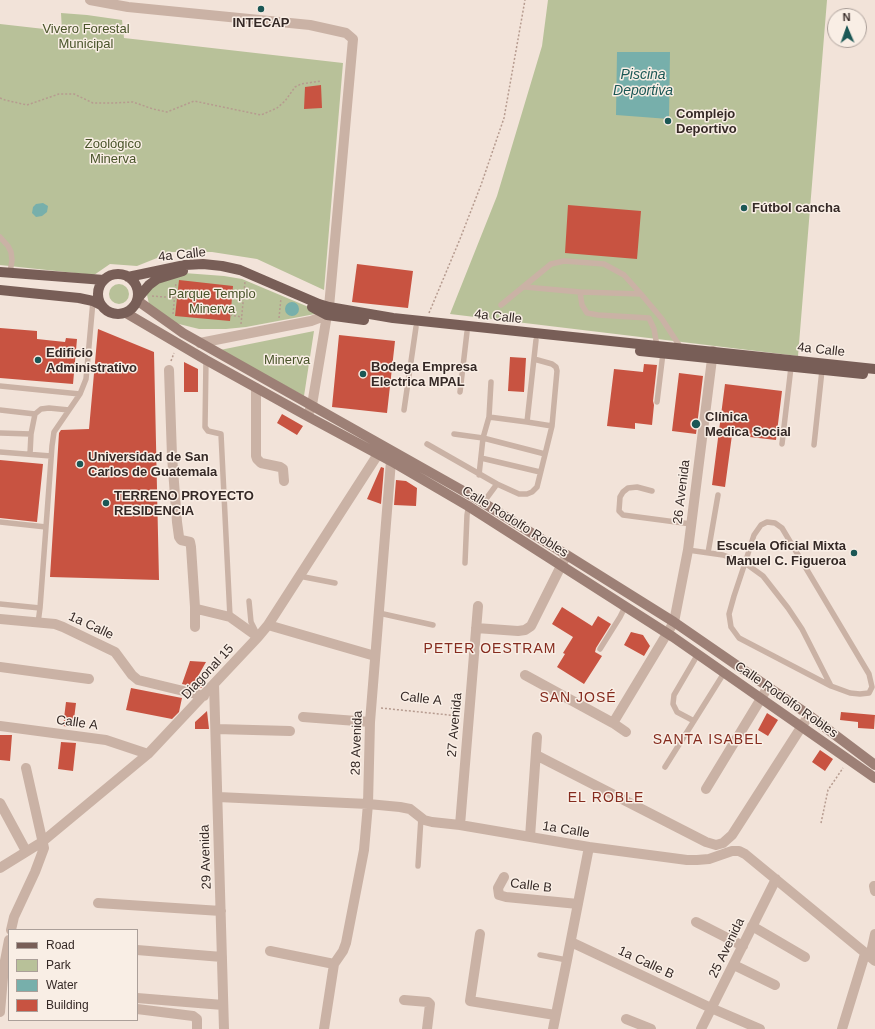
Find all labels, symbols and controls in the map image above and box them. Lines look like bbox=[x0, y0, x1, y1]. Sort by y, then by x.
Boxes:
marker: INTECAP bbox=[256, 4, 266, 14]
north arrow bbox=[827, 8, 867, 48]
text: N bbox=[842, 11, 851, 23]
place label: INTECAP bbox=[232, 15, 290, 31]
park label: Vivero Forestal Municipal bbox=[42, 21, 130, 52]
water label: Piscina Deportiva bbox=[613, 67, 673, 100]
place label: Complejo Deportivo bbox=[676, 106, 737, 137]
marker: Complejo Deportivo bbox=[663, 116, 673, 126]
park label: Zoológico Minerva bbox=[85, 136, 141, 167]
place label: Fútbol cancha bbox=[752, 200, 840, 216]
marker: Fútbol cancha bbox=[739, 203, 749, 213]
street label: 4a Calle bbox=[157, 245, 207, 265]
park label: Parque Templo Minerva bbox=[168, 286, 256, 317]
street label: 4a Calle bbox=[473, 307, 523, 327]
street label: 4a Calle bbox=[796, 340, 846, 360]
place label: Edificio Administrativo bbox=[46, 345, 137, 376]
park label: Minerva bbox=[264, 352, 310, 368]
marker: Edificio Administrativo bbox=[33, 355, 43, 365]
place label: Bodega Empresa Electrica MPAL bbox=[371, 359, 477, 390]
marker: Bodega Empresa Electrica MPAL bbox=[358, 369, 368, 379]
place label: Clínica Medica Social bbox=[705, 409, 791, 440]
marker: Clínica Medica Social bbox=[690, 418, 702, 430]
place label: Universidad de San Carlos de Guatemala bbox=[88, 449, 217, 480]
marker: Universidad de San Carlos de Guatemala bbox=[75, 459, 85, 469]
street label: 26 Avenida bbox=[670, 459, 694, 525]
street label: Calle Rodolfo Robles bbox=[459, 483, 571, 561]
place label: TERRENO PROYECTO RESIDENCIA bbox=[114, 488, 254, 519]
marker: TERRENO PROYECTO RESIDENCIA bbox=[101, 498, 111, 508]
place label: Escuela Oficial Mixta Manuel C. Figueroa bbox=[717, 538, 846, 569]
marker: Escuela Oficial Mixta Manuel C. Figueroa bbox=[849, 548, 859, 558]
street label: 1a Calle bbox=[66, 609, 116, 643]
street label: Diagonal 15 bbox=[179, 641, 237, 703]
district label: PETER OESTRAM bbox=[424, 641, 556, 657]
street label: Calle Rodolfo Robles bbox=[732, 659, 840, 741]
street label: Calle A bbox=[399, 689, 443, 709]
district label: SAN JOSÉ bbox=[539, 690, 617, 706]
street label: 27 Avenida bbox=[444, 692, 466, 758]
street label: 28 Avenida bbox=[348, 710, 366, 776]
street label: Calle A bbox=[55, 712, 99, 734]
district label: SANTA ISABEL bbox=[653, 732, 763, 748]
district label: EL ROBLE bbox=[568, 790, 644, 806]
street label: 1a Calle bbox=[541, 819, 591, 841]
street label: 29 Avenida bbox=[197, 824, 215, 890]
street label: Calle B bbox=[509, 876, 553, 896]
street label: 25 Avenida bbox=[706, 915, 748, 981]
legend bbox=[8, 929, 138, 1021]
text: Road bbox=[46, 938, 75, 952]
street label: 1a Calle B bbox=[616, 943, 676, 983]
text: Park bbox=[46, 958, 71, 972]
text: Water bbox=[46, 978, 78, 992]
text: Building bbox=[46, 998, 89, 1012]

